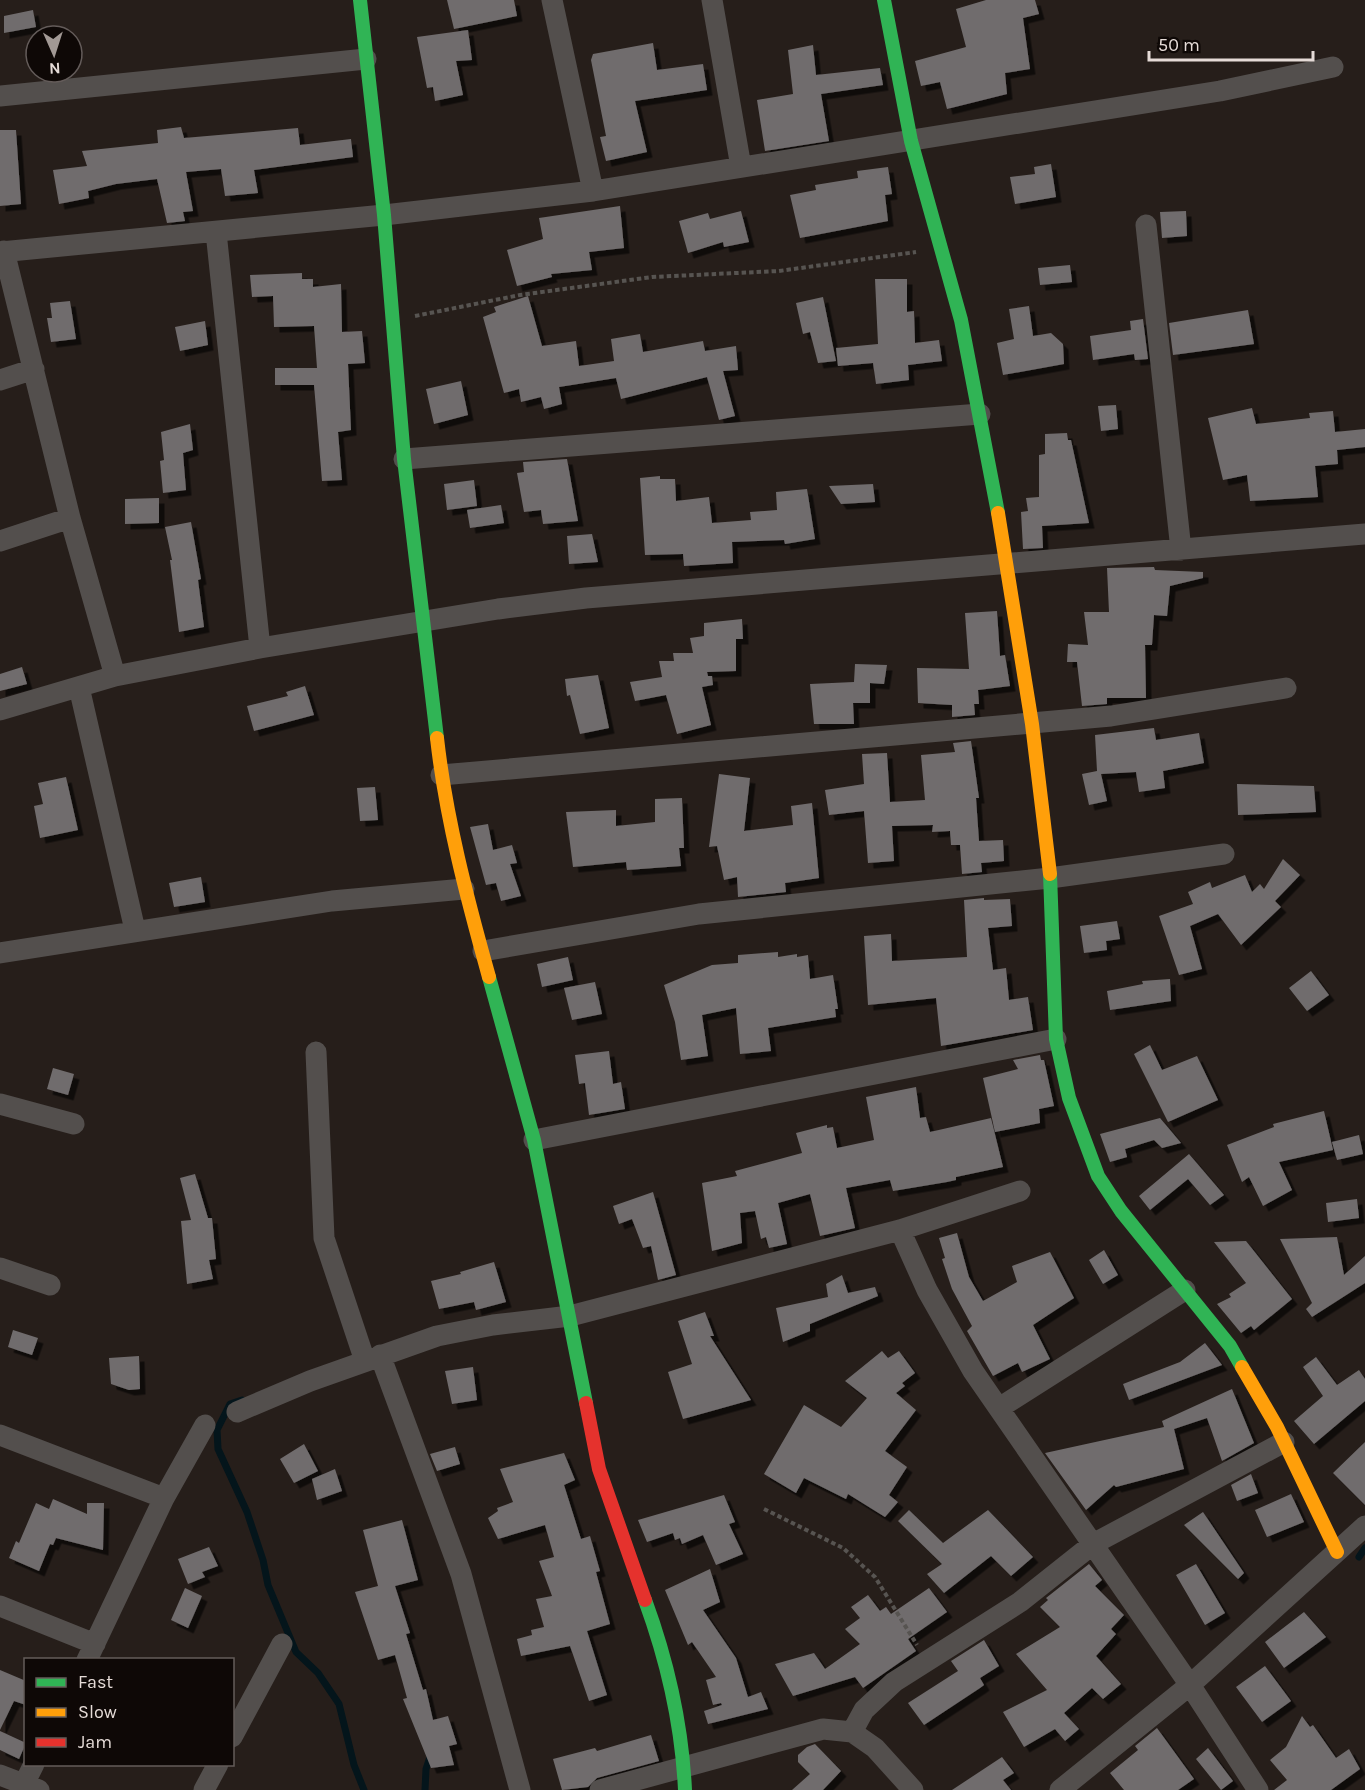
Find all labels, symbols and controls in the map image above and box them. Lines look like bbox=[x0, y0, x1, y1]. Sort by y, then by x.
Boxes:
north arrow bbox=[24, 24, 84, 84]
scale bar bbox=[1149, 24, 1312, 62]
text: 50 m bbox=[1158, 34, 1200, 56]
text: N bbox=[49, 59, 61, 78]
legend bbox=[24, 1658, 234, 1766]
text: Fast bbox=[78, 1671, 113, 1693]
text: Slow bbox=[78, 1701, 117, 1723]
text: Jam bbox=[78, 1731, 112, 1753]

